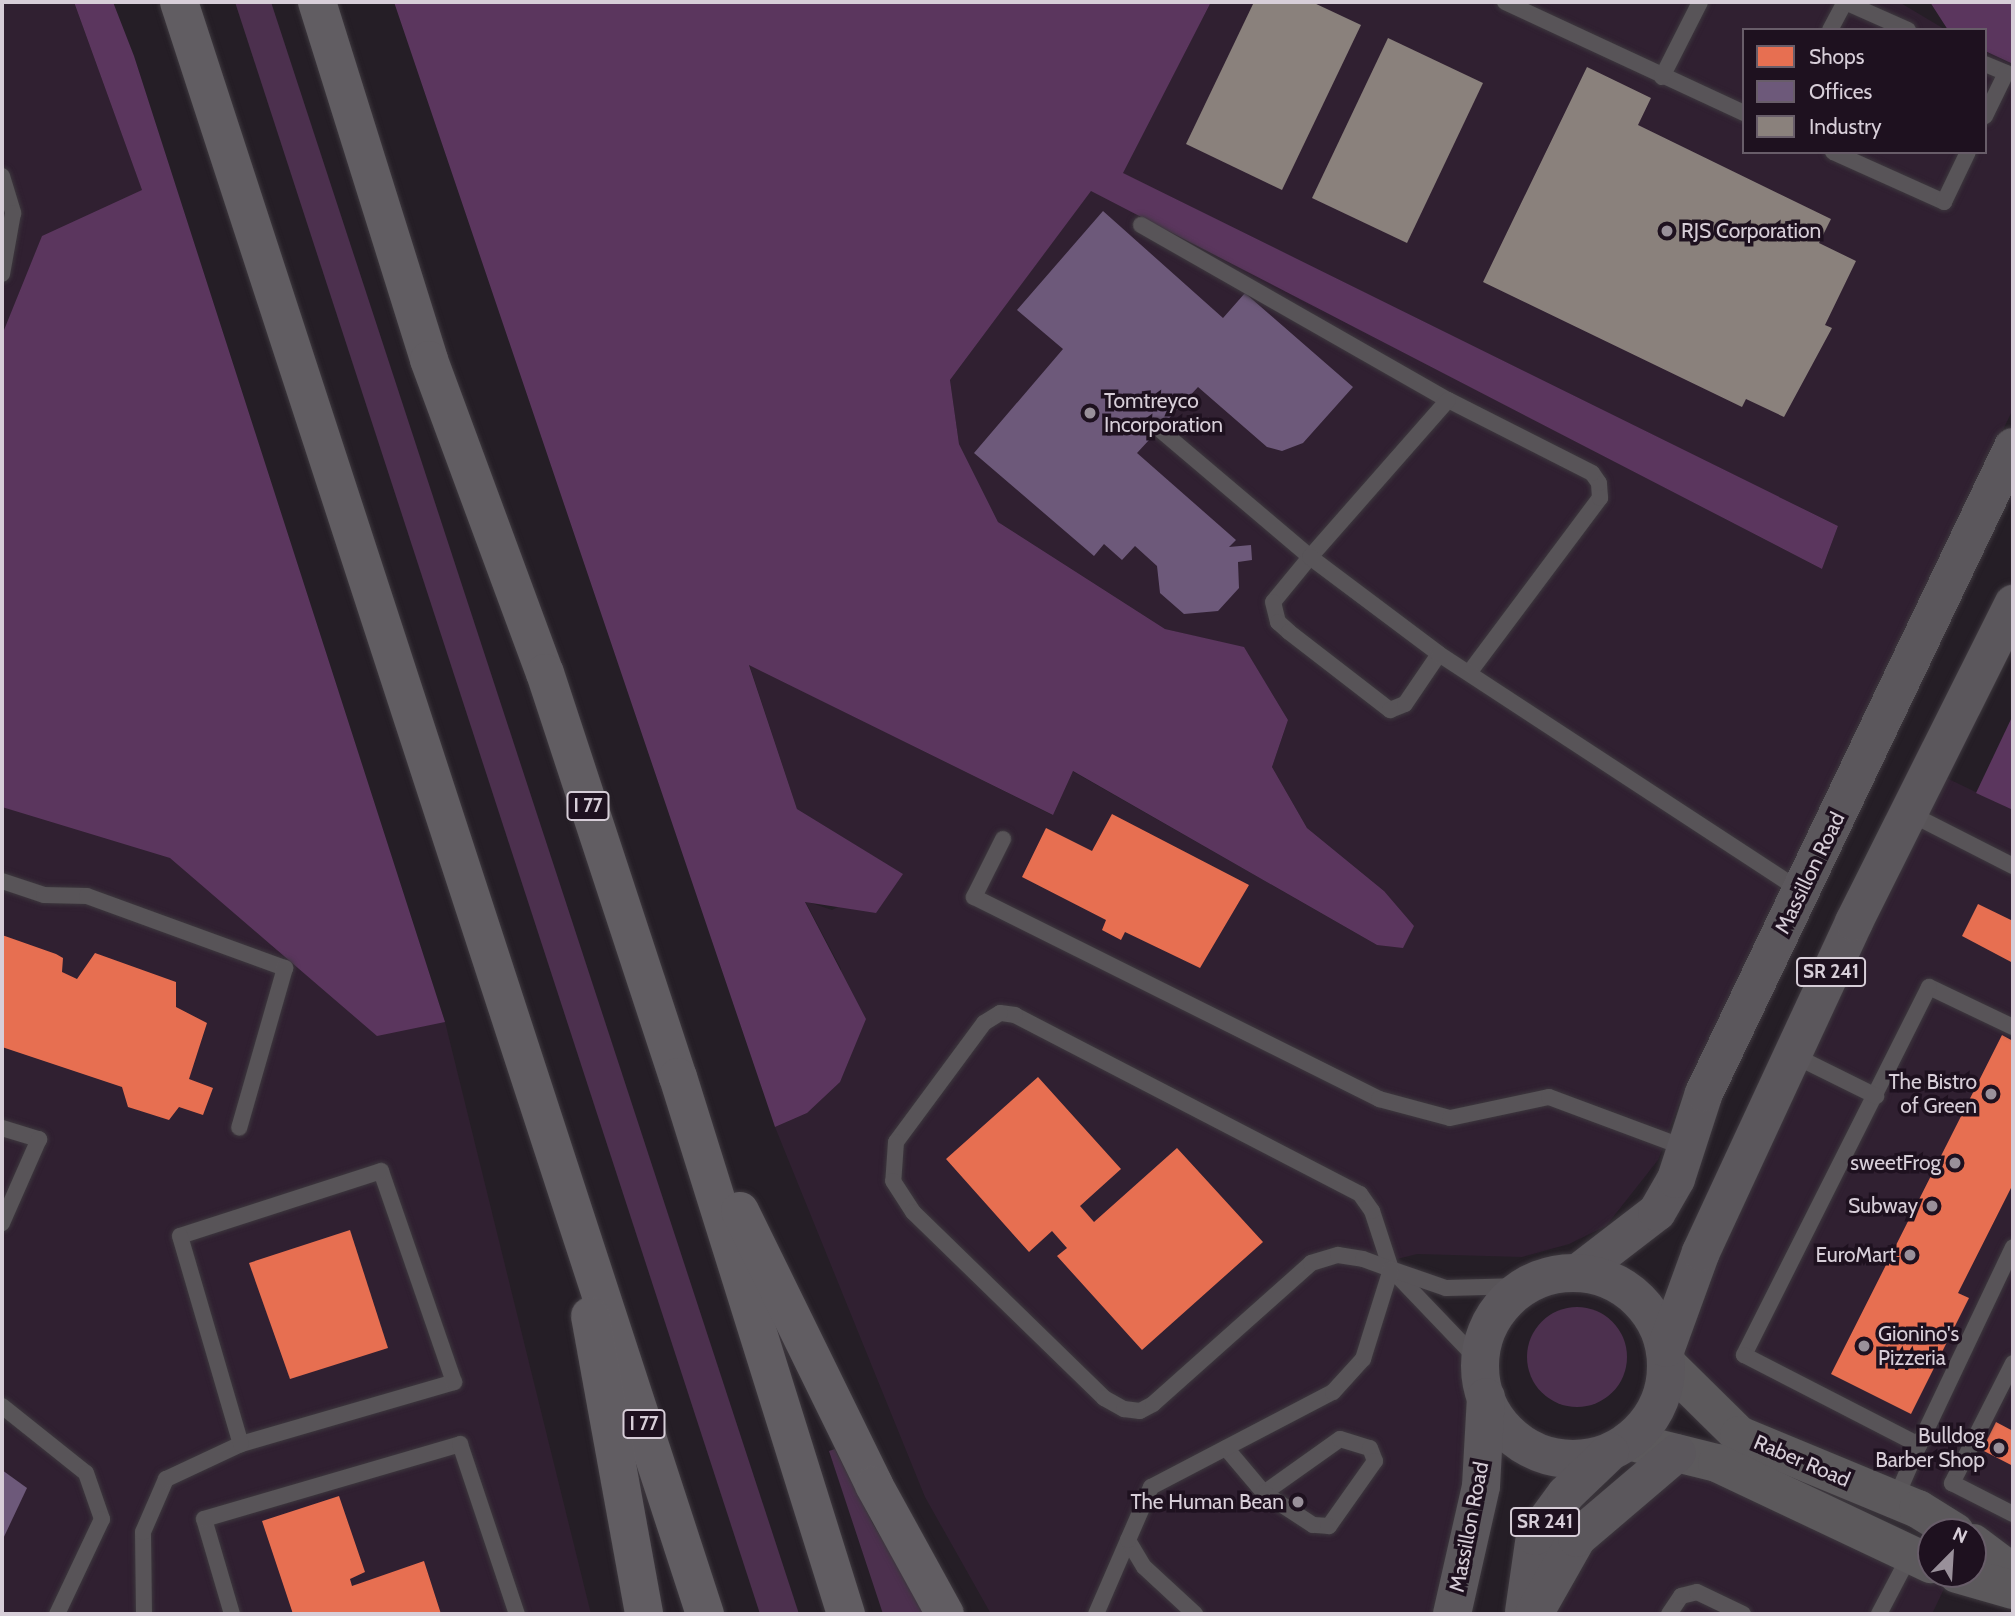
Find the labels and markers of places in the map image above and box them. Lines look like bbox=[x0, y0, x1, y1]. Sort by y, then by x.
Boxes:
place label: RJS Corporation bbox=[1681, 218, 1821, 244]
marker: RJS Corporation bbox=[1659, 223, 1675, 239]
place label: Tomtreyco Incorporation bbox=[1104, 388, 1223, 438]
marker: Tomtreyco Incorporation bbox=[1082, 405, 1098, 421]
place label: The Bistro of Green bbox=[1889, 1069, 1977, 1119]
marker: The Bistro of Green bbox=[1983, 1086, 1999, 1102]
place label: sweetFrog bbox=[1850, 1150, 1941, 1176]
marker: sweetFrog bbox=[1947, 1155, 1963, 1171]
place label: Subway bbox=[1848, 1193, 1918, 1219]
marker: Subway bbox=[1924, 1198, 1940, 1214]
place label: EuroMart bbox=[1815, 1242, 1896, 1268]
marker: EuroMart bbox=[1902, 1247, 1918, 1263]
place label: Gionino's Pizzeria bbox=[1878, 1321, 1959, 1371]
marker: Gionino's Pizzeria bbox=[1856, 1338, 1872, 1354]
place label: Bulldog Barber Shop bbox=[1875, 1423, 1985, 1473]
marker: Bulldog Barber Shop bbox=[1991, 1440, 2007, 1456]
place label: The Human Bean bbox=[1130, 1489, 1284, 1515]
marker: The Human Bean bbox=[1290, 1494, 1306, 1510]

